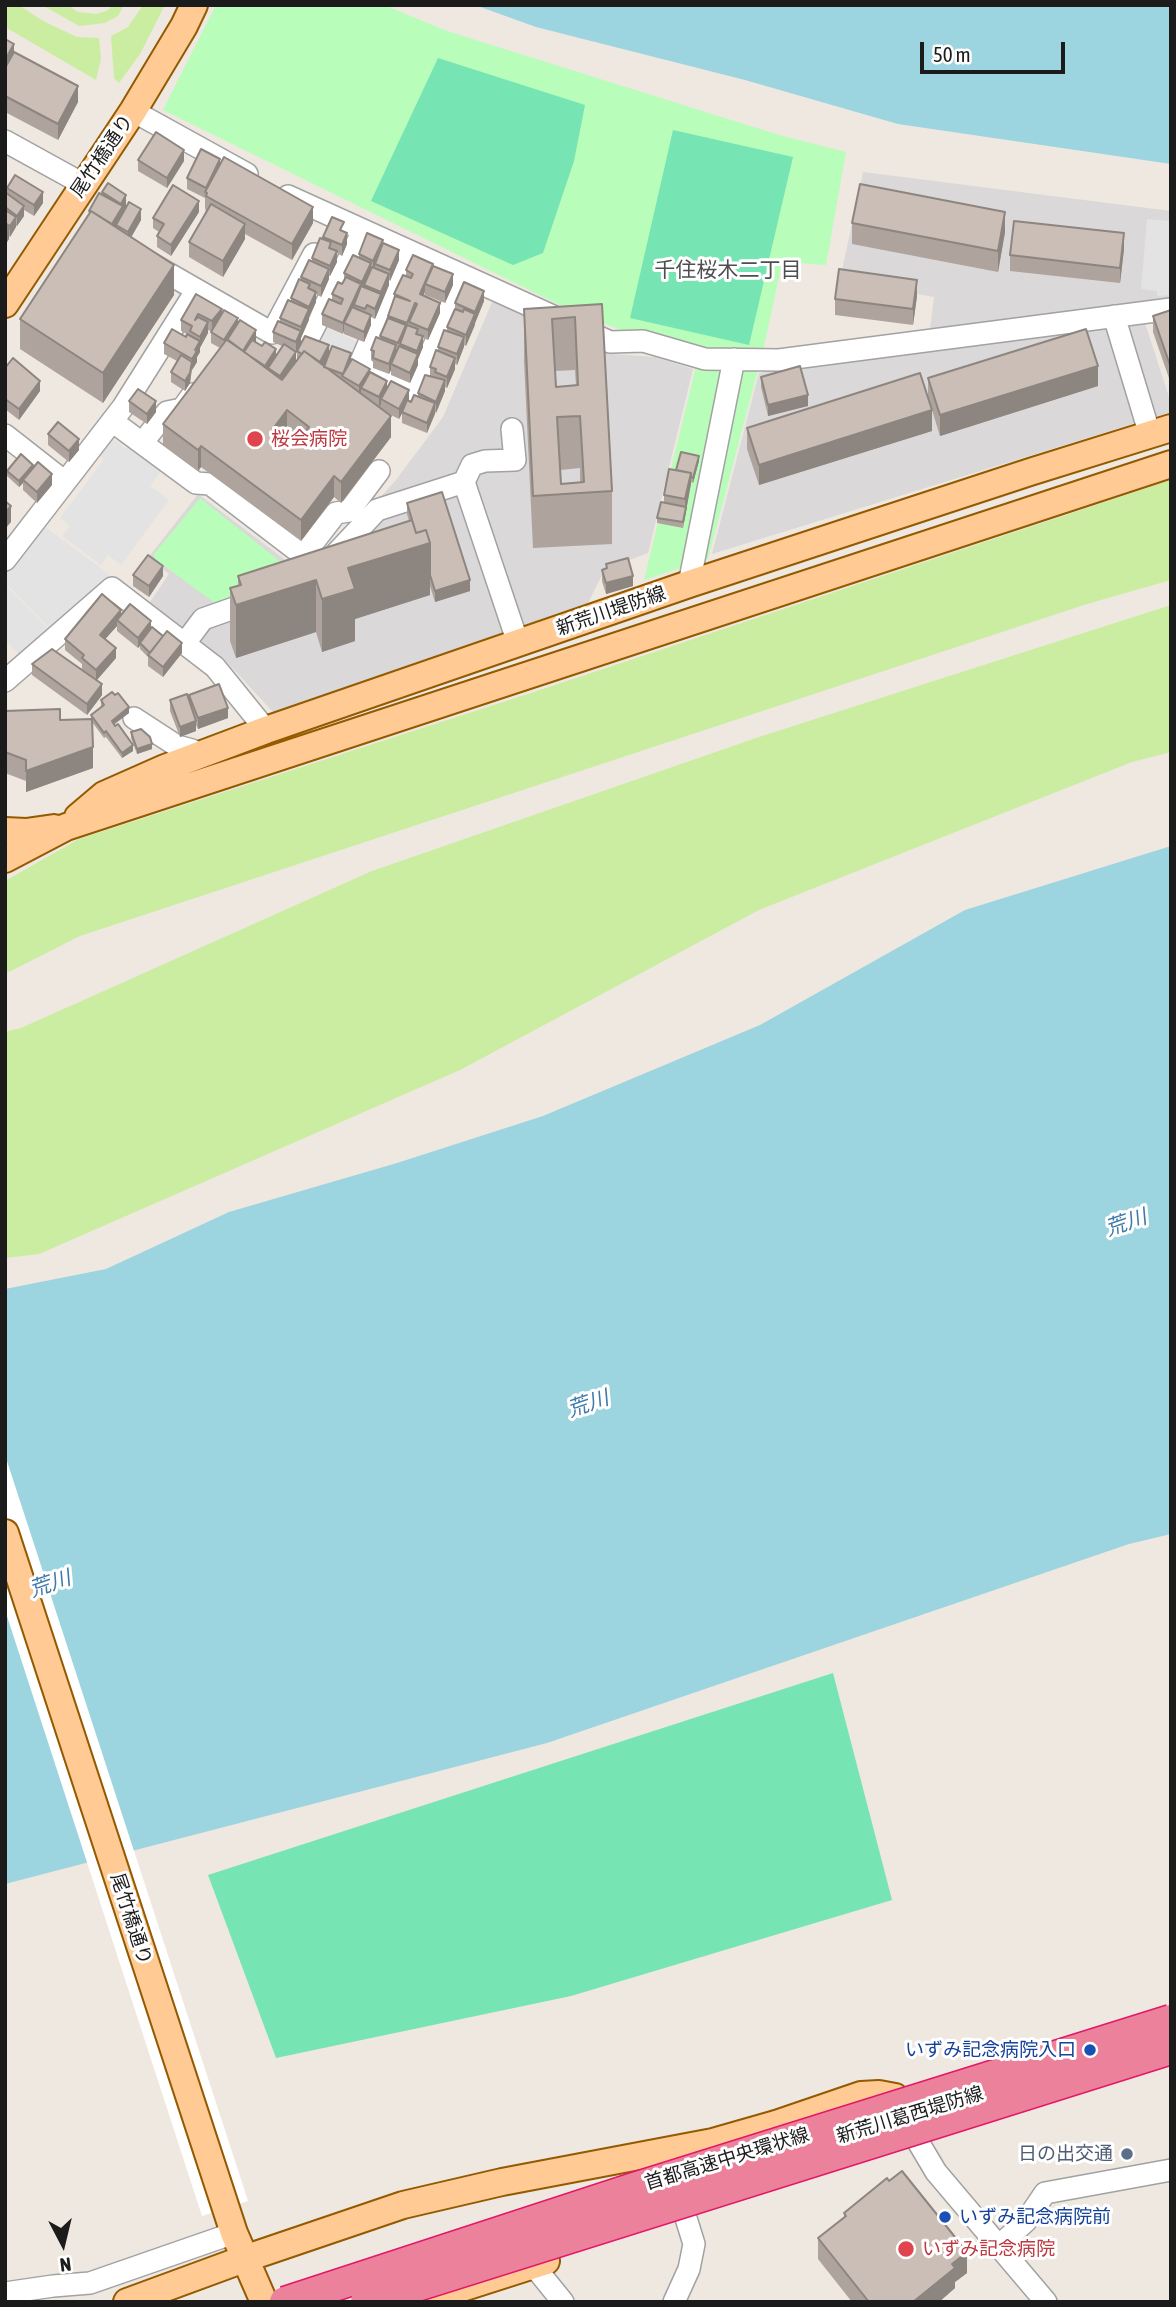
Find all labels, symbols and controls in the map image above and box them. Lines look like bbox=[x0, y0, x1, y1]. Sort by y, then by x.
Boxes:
scale bar bbox=[924, 28, 1069, 72]
text: 50 m bbox=[933, 42, 971, 66]
street label: 尾竹橋通り bbox=[66, 110, 138, 202]
district label: 千住桜木二丁目 bbox=[655, 257, 801, 283]
place label: 桜会病院 bbox=[271, 428, 347, 450]
marker: 桜会病院 bbox=[245, 429, 265, 449]
street label: 新荒川堤防線 bbox=[553, 582, 669, 640]
water label: 荒川 bbox=[1102, 1204, 1150, 1242]
water label: 荒川 bbox=[564, 1385, 612, 1423]
water label: 荒川 bbox=[26, 1565, 74, 1603]
street label: 尾竹橋通り bbox=[105, 1870, 157, 1968]
place label: いずみ記念病院入口 bbox=[905, 2039, 1076, 2061]
marker: いずみ記念病院入口 bbox=[1082, 2042, 1098, 2058]
street label: 新荒川葛西堤防線 bbox=[834, 2082, 986, 2148]
street label: 首都高速中央環状線 bbox=[642, 2123, 812, 2195]
place label: 日の出交通 bbox=[1018, 2143, 1113, 2165]
marker: 日の出交通 bbox=[1119, 2146, 1135, 2162]
place label: いずみ記念病院前 bbox=[959, 2206, 1111, 2228]
north arrow bbox=[28, 2209, 98, 2279]
marker: いずみ記念病院前 bbox=[937, 2209, 953, 2225]
place label: いずみ記念病院 bbox=[922, 2238, 1055, 2260]
marker: いずみ記念病院 bbox=[896, 2239, 916, 2259]
text: N bbox=[59, 2253, 72, 2276]

